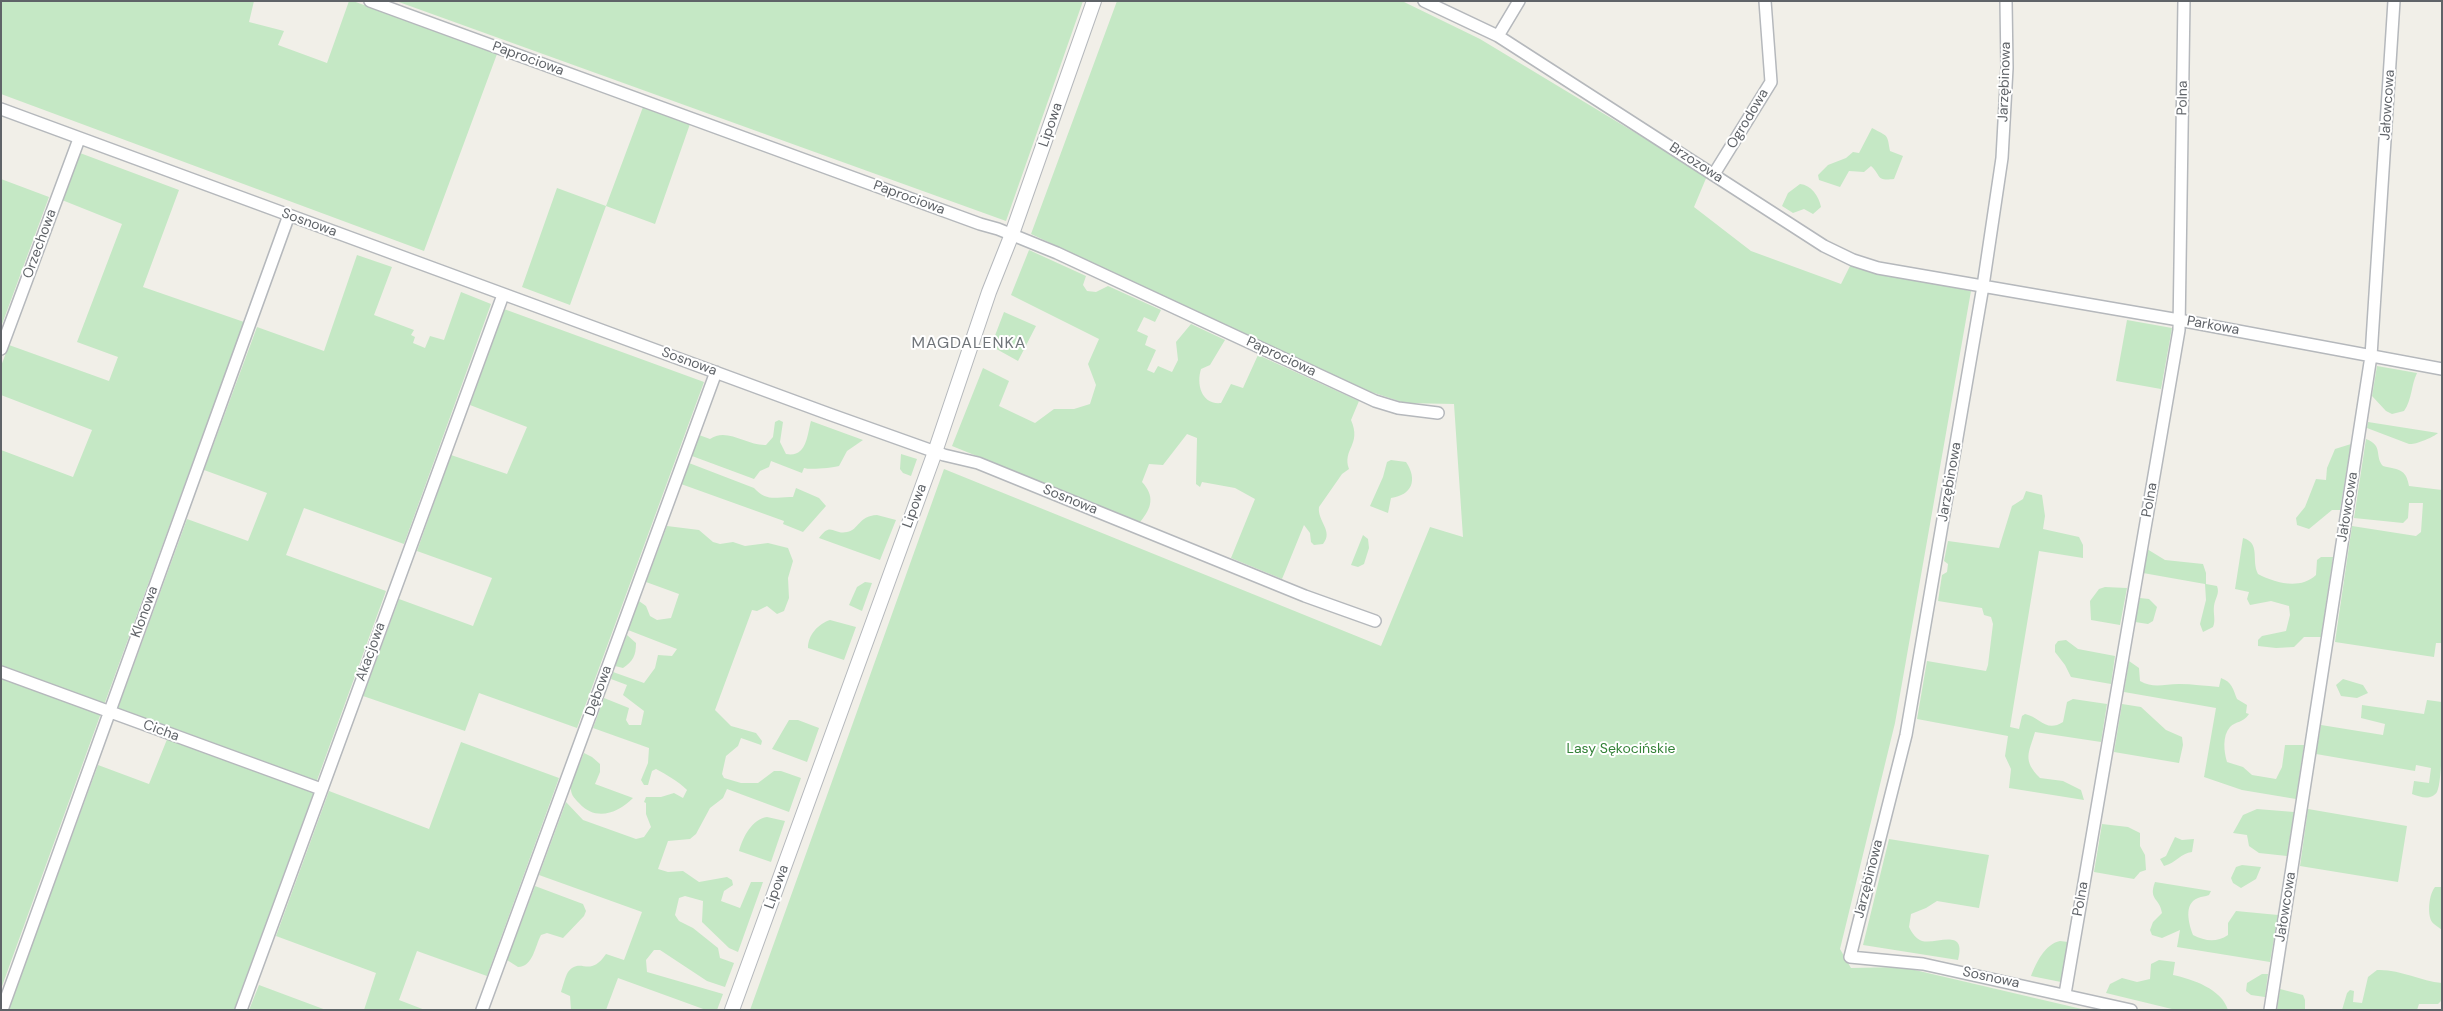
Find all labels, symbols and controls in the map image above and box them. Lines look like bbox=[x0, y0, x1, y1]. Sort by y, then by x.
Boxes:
street label: Paprociowa bbox=[490, 38, 566, 80]
street label: Jarzębinowa bbox=[1995, 42, 2015, 122]
street label: Jałowcowa bbox=[2377, 69, 2399, 141]
street label: Polna bbox=[2174, 80, 2192, 116]
street label: Ogrodowa bbox=[1724, 86, 1772, 152]
street label: Lipowa bbox=[1036, 101, 1066, 149]
street label: Brzozowa bbox=[1666, 139, 1726, 187]
street label: Paprociowa bbox=[871, 177, 947, 219]
street label: Sosnowa bbox=[279, 205, 339, 241]
street label: Orzechowa bbox=[20, 207, 60, 281]
street label: Parkowa bbox=[2185, 313, 2241, 339]
district label: MAGDALENKA bbox=[910, 334, 1028, 354]
street label: Paprociowa bbox=[1244, 334, 1318, 380]
street label: Sosnowa bbox=[659, 344, 719, 380]
street label: Jarzębinowa bbox=[1935, 441, 1965, 523]
street label: Jałowcowa bbox=[2334, 471, 2362, 543]
street label: Sosnowa bbox=[1040, 481, 1100, 519]
street label: Polna bbox=[2139, 481, 2161, 519]
street label: Lipowa bbox=[899, 482, 931, 530]
street label: Klonowa bbox=[128, 584, 162, 640]
street label: Akacjowa bbox=[353, 620, 389, 684]
street label: Dębowa bbox=[582, 663, 616, 719]
street label: Cicha bbox=[141, 717, 181, 745]
park label: Lasy Sękocińskie bbox=[1567, 741, 1675, 757]
street label: Jarzębinowa bbox=[1851, 838, 1887, 920]
street label: Lipowa bbox=[761, 863, 793, 911]
street label: Jałowcowa bbox=[2272, 871, 2300, 943]
street label: Polna bbox=[2070, 880, 2092, 918]
street label: Sosnowa bbox=[1961, 964, 2021, 992]

